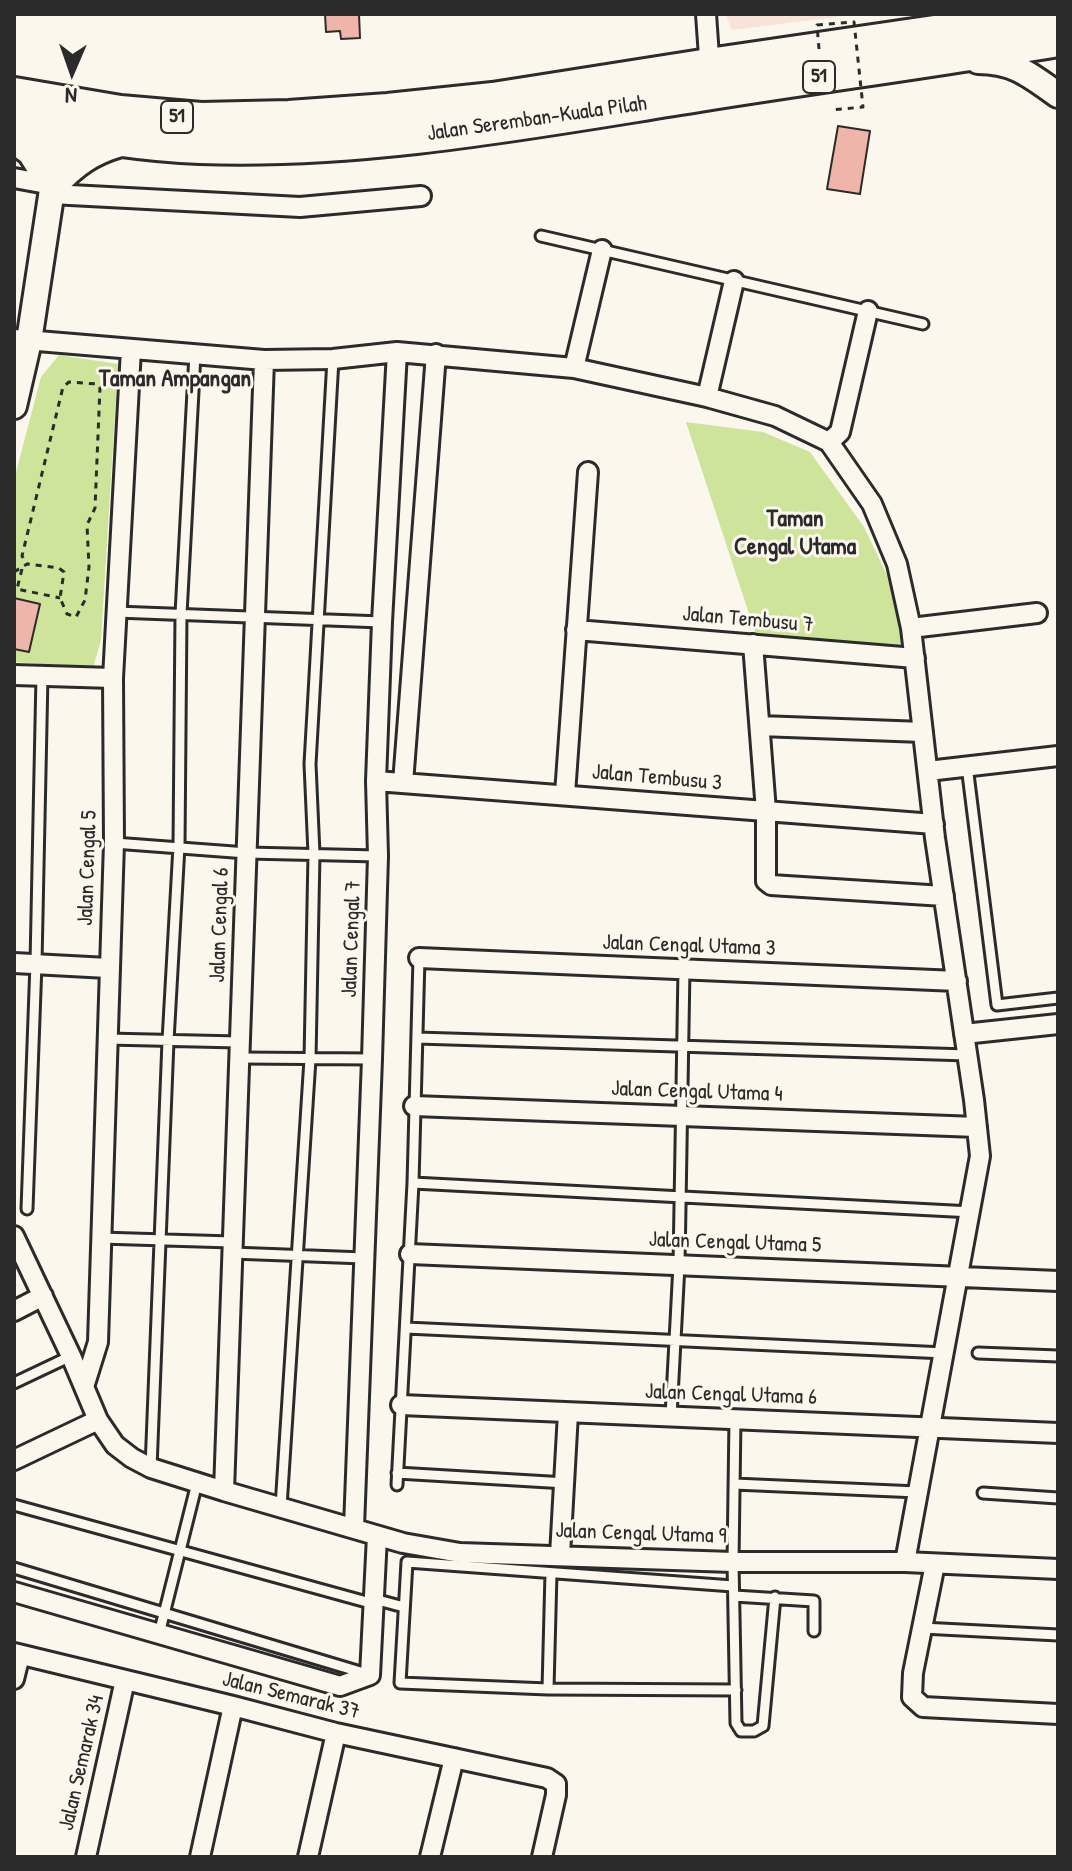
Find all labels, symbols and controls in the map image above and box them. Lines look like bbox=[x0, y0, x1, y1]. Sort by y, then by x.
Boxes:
north arrow bbox=[32, 32, 112, 112]
road number: 51 bbox=[803, 61, 835, 93]
text: N bbox=[65, 81, 78, 111]
street label: Jalan Seremban-Kuala Pilah bbox=[425, 91, 649, 147]
road number: 51 bbox=[161, 101, 193, 133]
district label: Taman Ampangan bbox=[99, 366, 251, 394]
district label: Taman Cengal Utama bbox=[734, 506, 856, 562]
street label: Jalan Tembusu 7 bbox=[681, 601, 815, 639]
street label: Jalan Tembusu 3 bbox=[591, 759, 723, 797]
street label: Jalan Cengal 5 bbox=[73, 810, 103, 926]
street label: Jalan Cengal 6 bbox=[205, 867, 235, 983]
street label: Jalan Cengal 7 bbox=[337, 880, 367, 998]
street label: Jalan Cengal Utama 3 bbox=[602, 930, 776, 962]
street label: Jalan Cengal Utama 4 bbox=[611, 1076, 783, 1108]
street label: Jalan Cengal Utama 5 bbox=[648, 1227, 822, 1259]
street label: Jalan Cengal Utama 6 bbox=[645, 1379, 817, 1411]
street label: Jalan Cengal Utama 9 bbox=[555, 1518, 727, 1550]
street label: Jalan Semarak 37 bbox=[220, 1666, 362, 1726]
street label: Jalan Semarak 34 bbox=[54, 1693, 110, 1833]

